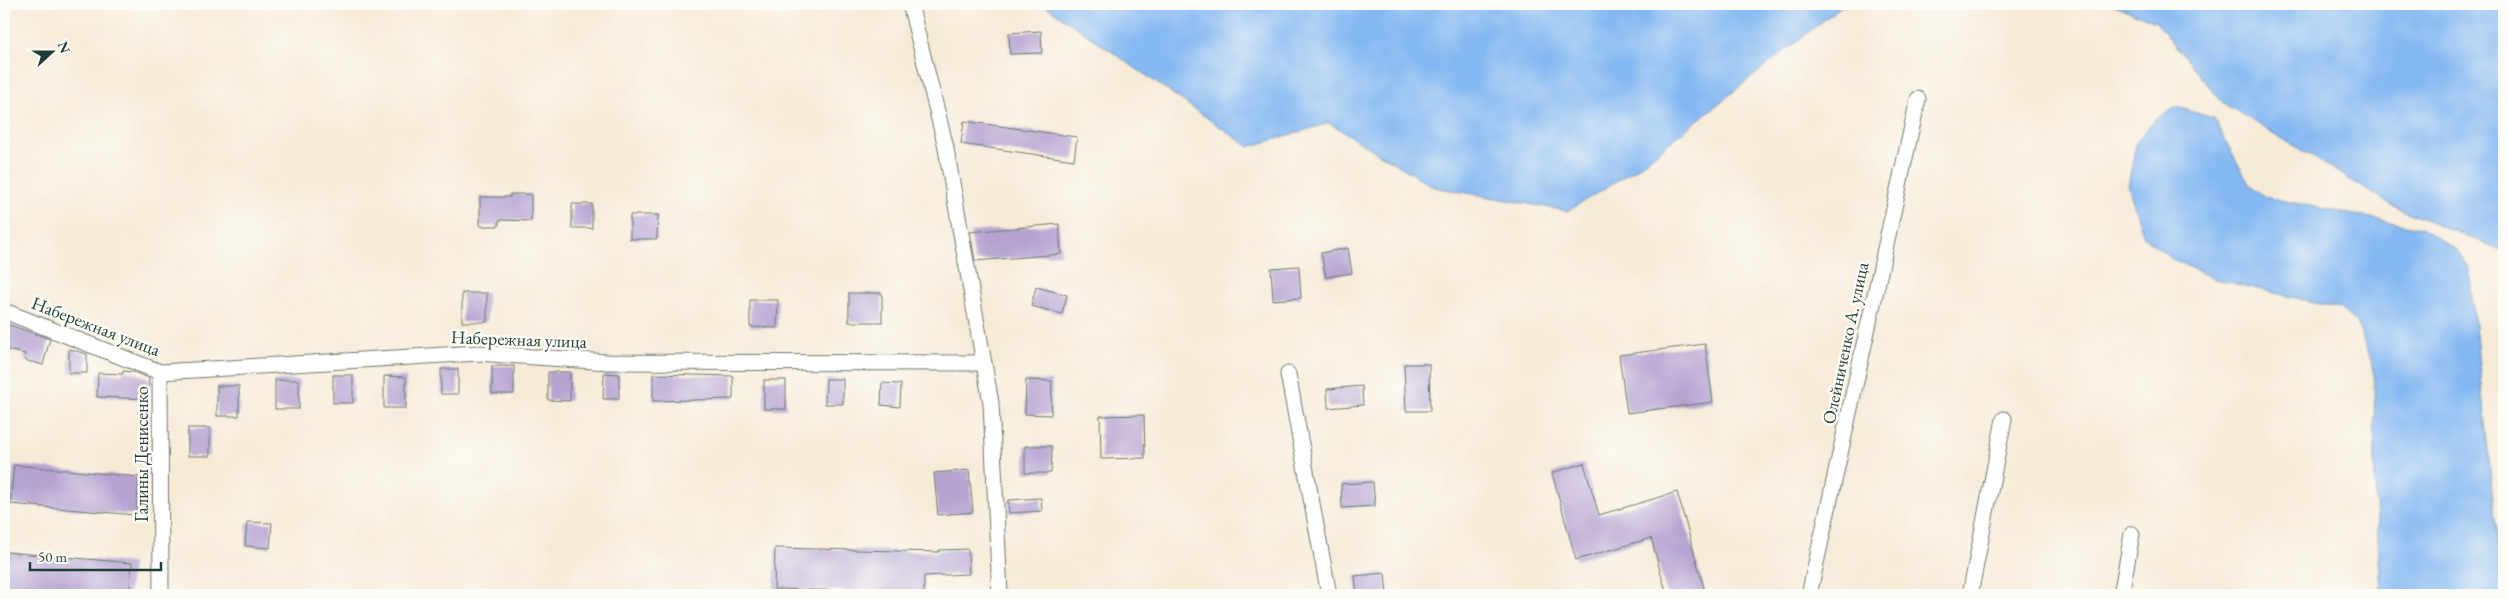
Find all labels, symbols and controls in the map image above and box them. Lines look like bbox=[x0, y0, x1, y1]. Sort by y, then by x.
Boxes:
north arrow bbox=[28, 28, 78, 78]
text: N bbox=[54, 39, 75, 56]
street label: Олейниченко А. улица bbox=[1817, 259, 1874, 426]
street label: Набережная улица bbox=[28, 291, 164, 361]
street label: Набережная улица bbox=[451, 325, 588, 353]
street label: Галины Денисенко bbox=[130, 386, 153, 522]
scale bar bbox=[30, 539, 161, 571]
text: 50 m bbox=[38, 547, 67, 566]

